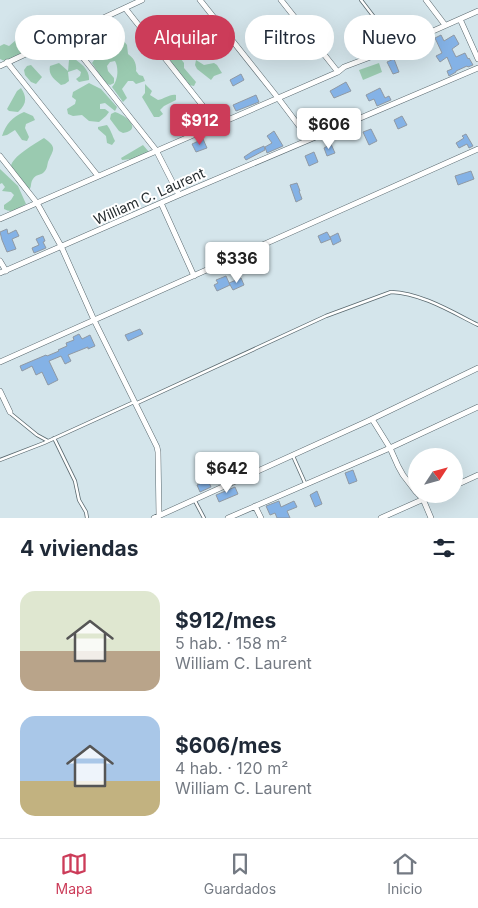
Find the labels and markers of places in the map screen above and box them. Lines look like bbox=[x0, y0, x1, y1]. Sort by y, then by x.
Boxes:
pin: $912 bbox=[170, 104, 230, 146]
pin: $606 bbox=[299, 108, 359, 150]
pin: $336 bbox=[207, 242, 267, 284]
pin: $642 bbox=[197, 452, 257, 494]

